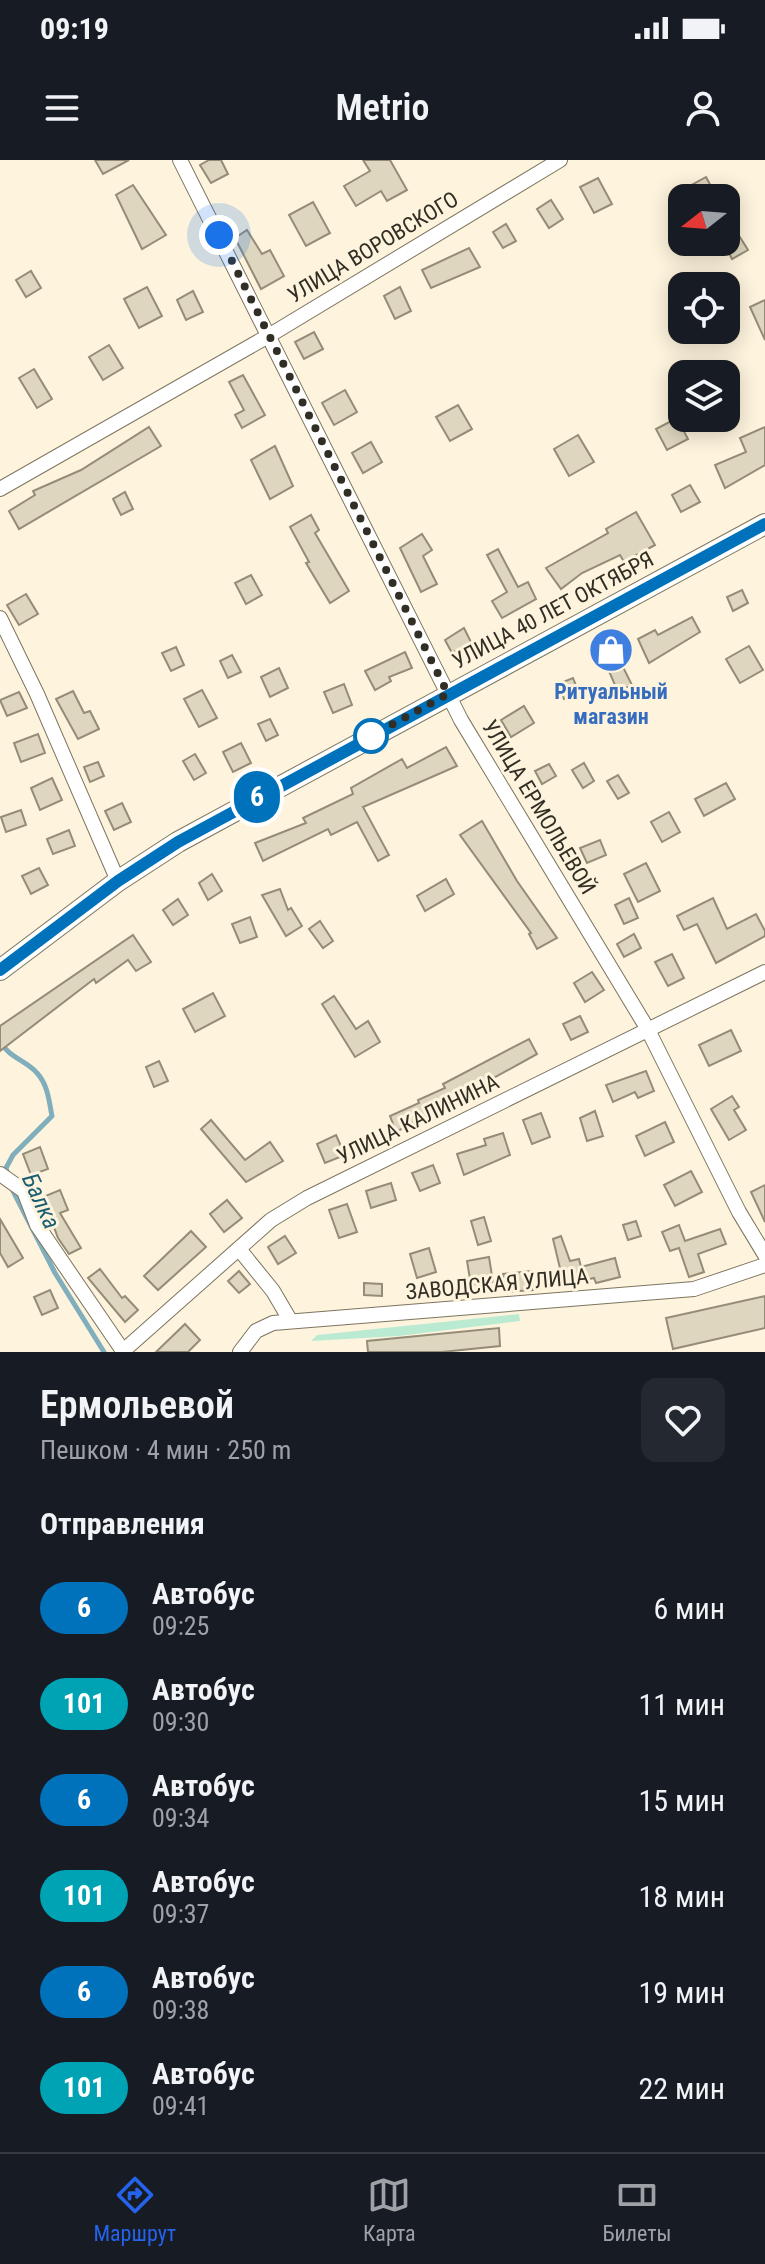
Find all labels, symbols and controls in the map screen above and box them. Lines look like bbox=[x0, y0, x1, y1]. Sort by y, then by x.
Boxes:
text: 09:19 bbox=[40, 11, 109, 46]
icon: menu bbox=[40, 86, 84, 130]
icon: person bbox=[681, 86, 725, 130]
text: Metrio bbox=[336, 87, 429, 129]
north arrow bbox=[668, 184, 740, 256]
map controls bbox=[668, 184, 740, 432]
street label: УЛИЦА ВОРОВСКОГО bbox=[283, 186, 463, 308]
your location bbox=[199, 215, 239, 255]
button: locate bbox=[668, 272, 740, 344]
button: layers bbox=[668, 360, 740, 432]
street label: УЛИЦА 40 ЛЕТ ОКТЯБРЯ bbox=[448, 546, 658, 674]
shop icon: Ритуальный магазин bbox=[587, 626, 635, 674]
place label: Ритуальный магазин bbox=[554, 679, 668, 729]
street label: УЛИЦА ЕРМОЛЬЕВОЙ bbox=[477, 715, 601, 899]
unlabelled marker bbox=[354, 719, 388, 753]
line badge: 6 bbox=[231, 771, 283, 823]
text: 6 bbox=[250, 780, 264, 813]
street label: УЛИЦА КАЛИНИНА bbox=[333, 1069, 503, 1169]
water label: Балка bbox=[16, 1169, 66, 1233]
street label: ЗАВОДСКАЯ УЛИЦА bbox=[404, 1264, 590, 1304]
button: heart bbox=[641, 1378, 725, 1462]
text: Ермольевой bbox=[40, 1383, 234, 1427]
text: Пешком · 4 мин · 250 m bbox=[40, 1435, 291, 1465]
text: Отправления bbox=[40, 1506, 205, 1541]
text: Автобус bbox=[152, 1576, 255, 1611]
text: 6 bbox=[77, 1591, 91, 1624]
text: 6 мин bbox=[653, 1591, 725, 1626]
text: 09:25 bbox=[152, 1611, 209, 1641]
text: Автобус bbox=[152, 1672, 255, 1707]
text: 101 bbox=[63, 1687, 105, 1720]
text: 11 мин bbox=[639, 1687, 725, 1722]
text: 09:30 bbox=[152, 1707, 209, 1737]
text: Автобус bbox=[152, 1768, 255, 1803]
text: 6 bbox=[77, 1783, 91, 1816]
text: 15 мин bbox=[639, 1783, 725, 1818]
text: 09:34 bbox=[152, 1803, 209, 1833]
text: Автобус bbox=[152, 1864, 255, 1899]
text: 101 bbox=[63, 1879, 105, 1912]
text: 18 мин bbox=[639, 1879, 725, 1914]
text: 09:37 bbox=[152, 1899, 209, 1929]
text: Автобус bbox=[152, 1960, 255, 1995]
text: 6 bbox=[77, 1975, 91, 2008]
text: 19 мин bbox=[639, 1975, 725, 2010]
text: 09:38 bbox=[152, 1995, 209, 2025]
text: Автобус bbox=[152, 2056, 255, 2091]
text: 101 bbox=[63, 2071, 105, 2104]
text: 22 мин bbox=[639, 2071, 725, 2106]
text: 09:41 bbox=[152, 2091, 209, 2121]
tab: Маршрут bbox=[93, 2173, 176, 2246]
tab: Карта bbox=[363, 2173, 416, 2246]
tab: Билеты bbox=[602, 2173, 672, 2246]

